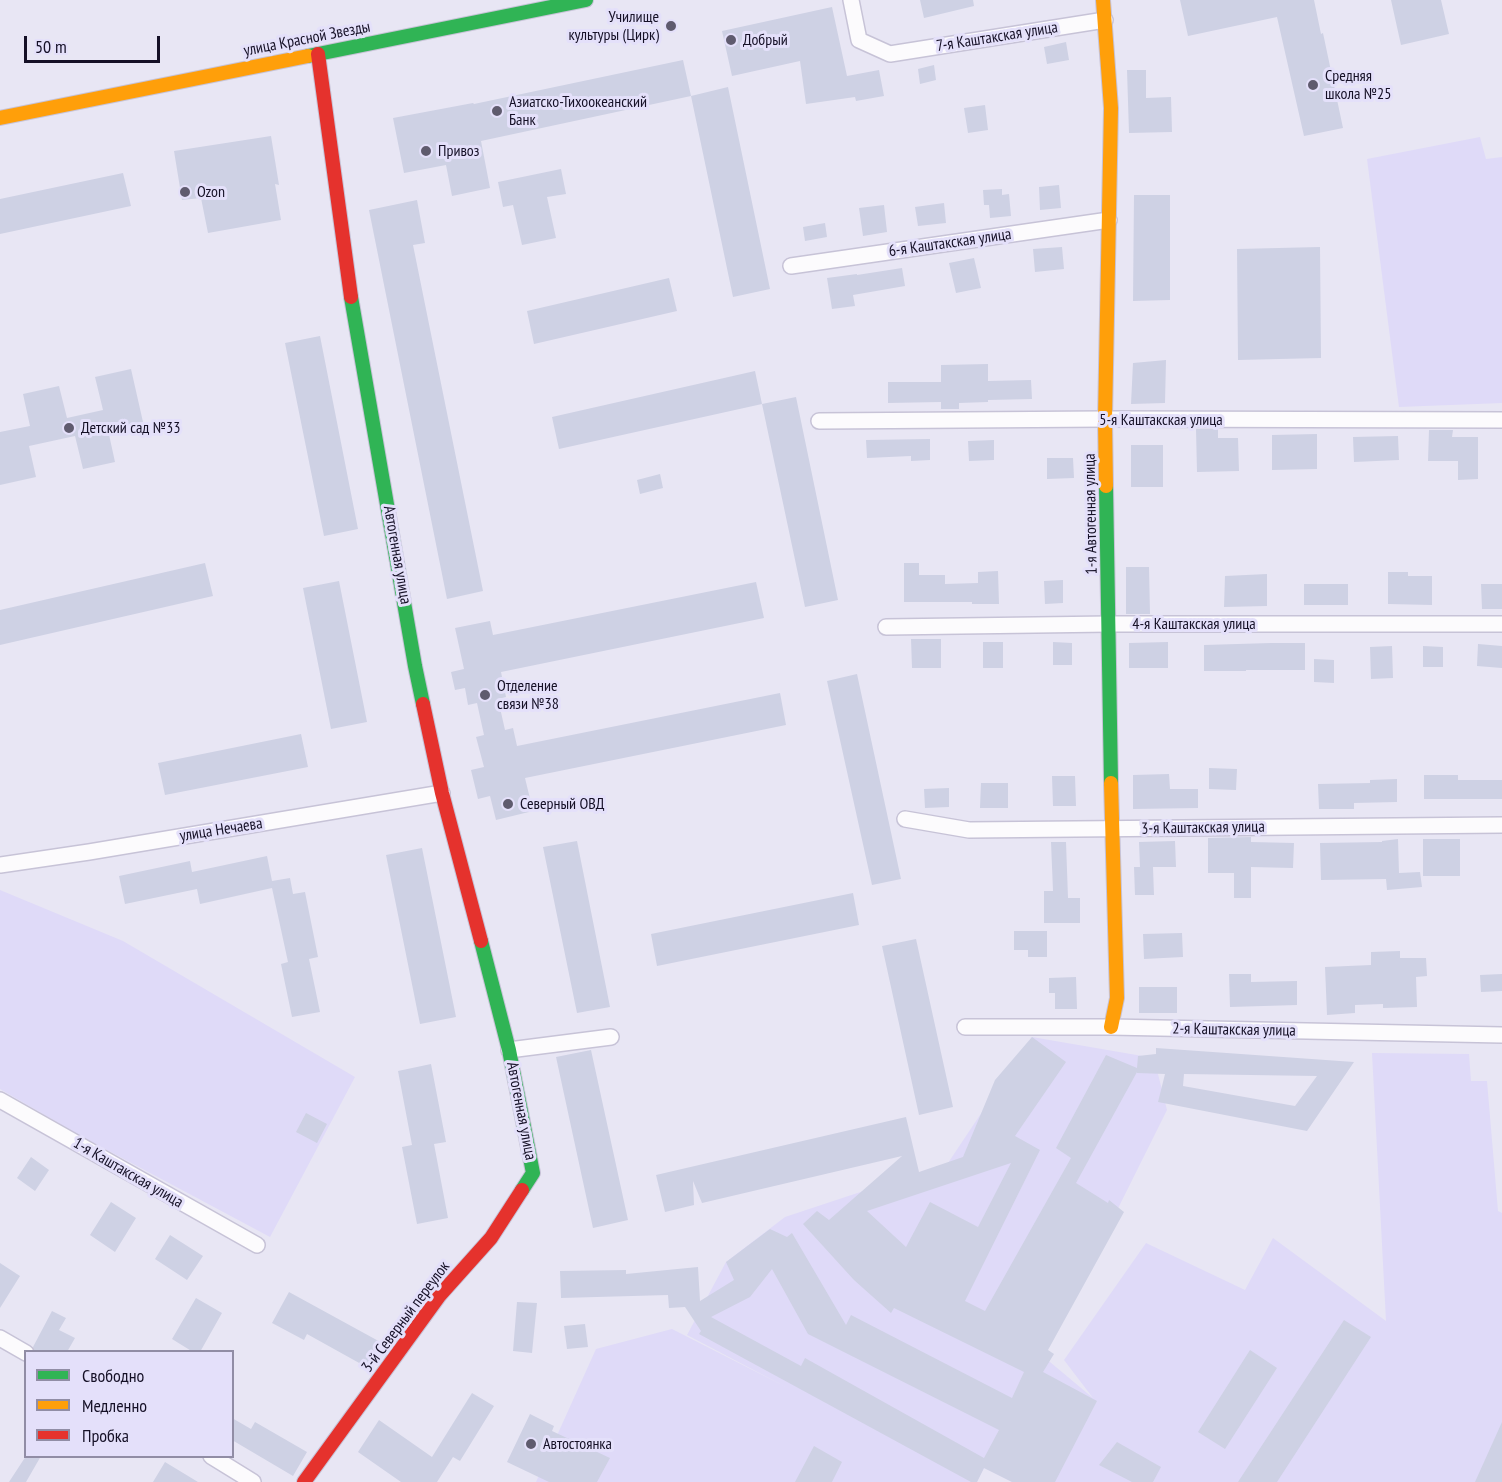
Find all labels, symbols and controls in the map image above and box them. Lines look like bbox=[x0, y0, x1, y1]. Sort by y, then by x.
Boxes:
place label: Училище культуры (Цирк) bbox=[568, 7, 659, 45]
street label: улица Красной Звезды bbox=[242, 17, 372, 61]
street label: 7-я Каштакская улица bbox=[935, 18, 1059, 56]
marker: Училище культуры (Цирк) bbox=[664, 19, 678, 33]
scale bar bbox=[27, 24, 164, 62]
place label: Добрый bbox=[743, 30, 788, 50]
marker: Добрый bbox=[724, 33, 738, 47]
text: 50 m bbox=[35, 35, 67, 58]
place label: Средняя школа №25 bbox=[1325, 66, 1391, 104]
marker: Средняя школа №25 bbox=[1306, 78, 1320, 92]
place label: Азиатско-Тихоокеанский Банк bbox=[509, 92, 647, 130]
marker: Азиатско-Тихоокеанский Банк bbox=[490, 104, 504, 118]
place label: Привоз bbox=[438, 141, 479, 161]
marker: Привоз bbox=[419, 144, 433, 158]
place label: Ozon bbox=[197, 182, 225, 202]
marker: Ozon bbox=[178, 185, 192, 199]
street label: 6-я Каштакская улица bbox=[888, 225, 1012, 261]
street label: 5-я Каштакская улица bbox=[1099, 410, 1223, 430]
place label: Детский сад №33 bbox=[81, 418, 180, 438]
marker: Детский сад №33 bbox=[62, 421, 76, 435]
street label: 1-я Автогенная улица bbox=[1080, 453, 1102, 575]
street label: Автогенная улица bbox=[379, 504, 415, 606]
street label: 4-я Каштакская улица bbox=[1132, 614, 1256, 634]
place label: Отделение связи №38 bbox=[497, 676, 559, 714]
marker: Отделение связи №38 bbox=[478, 688, 492, 702]
place label: Северный ОВД bbox=[520, 794, 604, 814]
marker: Северный ОВД bbox=[501, 797, 515, 811]
street label: улица Нечаева bbox=[178, 814, 264, 846]
street label: 3-я Каштакская улица bbox=[1141, 817, 1265, 839]
street label: 2-я Каштакская улица bbox=[1172, 1019, 1296, 1041]
street label: Автогенная улица bbox=[502, 1060, 540, 1162]
street label: 1-я Каштакская улица bbox=[70, 1134, 186, 1212]
street label: 3-й Северный переулок bbox=[358, 1258, 454, 1376]
legend bbox=[24, 1350, 234, 1458]
text: Свободно bbox=[82, 1364, 144, 1387]
text: Медленно bbox=[82, 1394, 147, 1417]
text: Пробка bbox=[82, 1424, 129, 1447]
place label: Автостоянка bbox=[543, 1434, 612, 1454]
marker: Автостоянка bbox=[524, 1437, 538, 1451]

